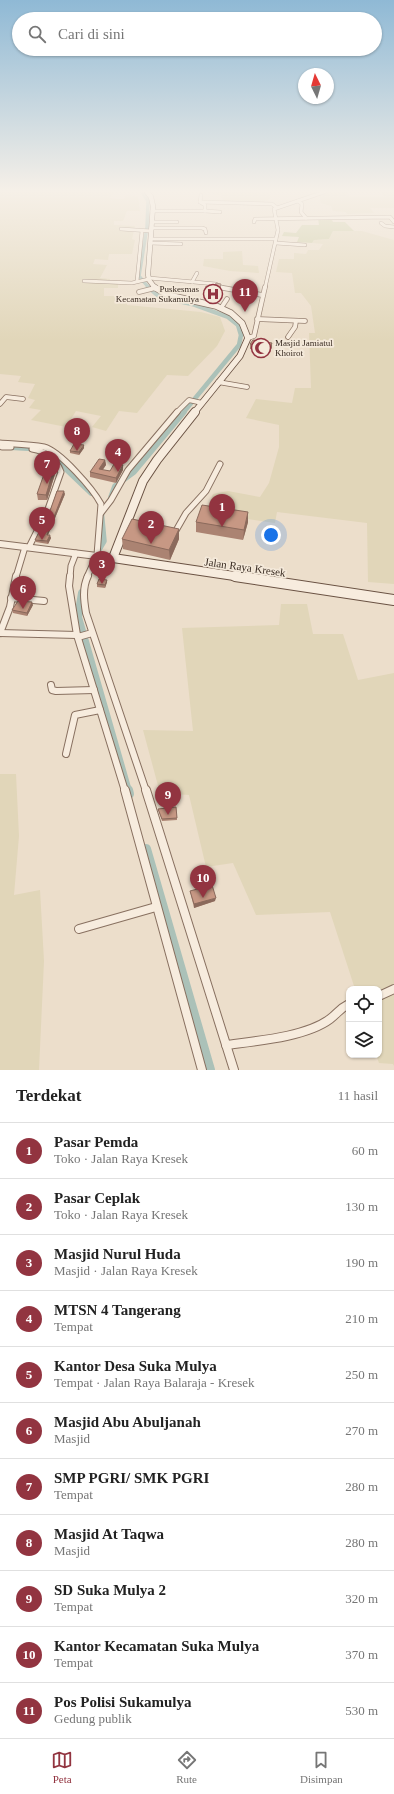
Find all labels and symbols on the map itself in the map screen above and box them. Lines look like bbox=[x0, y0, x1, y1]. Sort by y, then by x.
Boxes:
north arrow bbox=[298, 68, 334, 104]
pin: 11 bbox=[232, 279, 258, 312]
hospital icon: Puskesmas Kecamatan Sukamulya bbox=[202, 283, 224, 305]
place label: Puskesmas Kecamatan Sukamulya bbox=[116, 284, 199, 304]
mosque icon: Masjid Jamiatul Khoirot bbox=[250, 337, 272, 359]
place label: Masjid Jamiatul Khoirot bbox=[275, 338, 333, 358]
pin: 8 bbox=[64, 418, 90, 451]
pin: 4 bbox=[105, 439, 131, 472]
pin: 7 bbox=[34, 451, 60, 484]
pin: 1 bbox=[209, 494, 235, 527]
pin: 5 bbox=[29, 507, 55, 540]
pin: 2 bbox=[138, 511, 164, 544]
your location bbox=[261, 525, 281, 545]
pin: 3 bbox=[89, 551, 115, 584]
street label: Jalan Raya Kresek bbox=[204, 555, 287, 579]
pin: 6 bbox=[10, 576, 36, 609]
pin: 9 bbox=[155, 782, 181, 815]
pin: 10 bbox=[190, 865, 216, 898]

